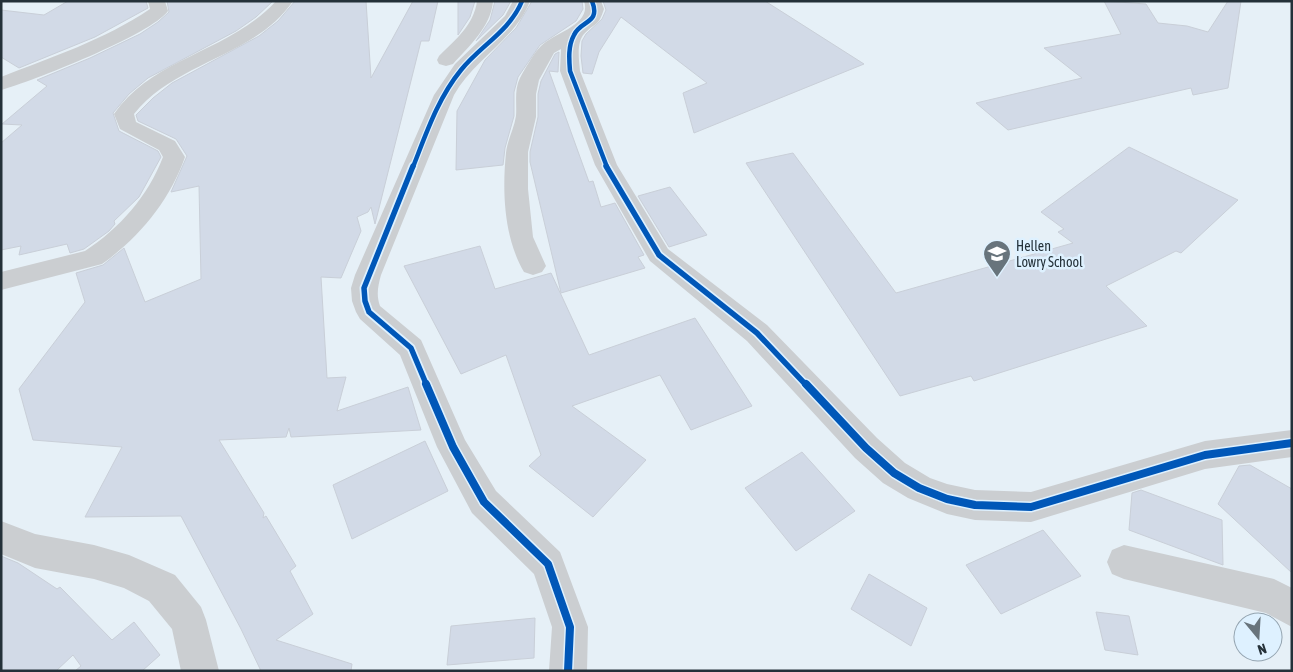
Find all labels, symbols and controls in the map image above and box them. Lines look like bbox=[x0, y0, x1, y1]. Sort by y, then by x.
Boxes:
place label: Hellen Lowry School bbox=[1016, 238, 1083, 270]
school or university icon: Hellen Lowry School bbox=[982, 239, 1012, 278]
north arrow bbox=[1233, 612, 1283, 662]
text: N bbox=[1256, 640, 1268, 658]

